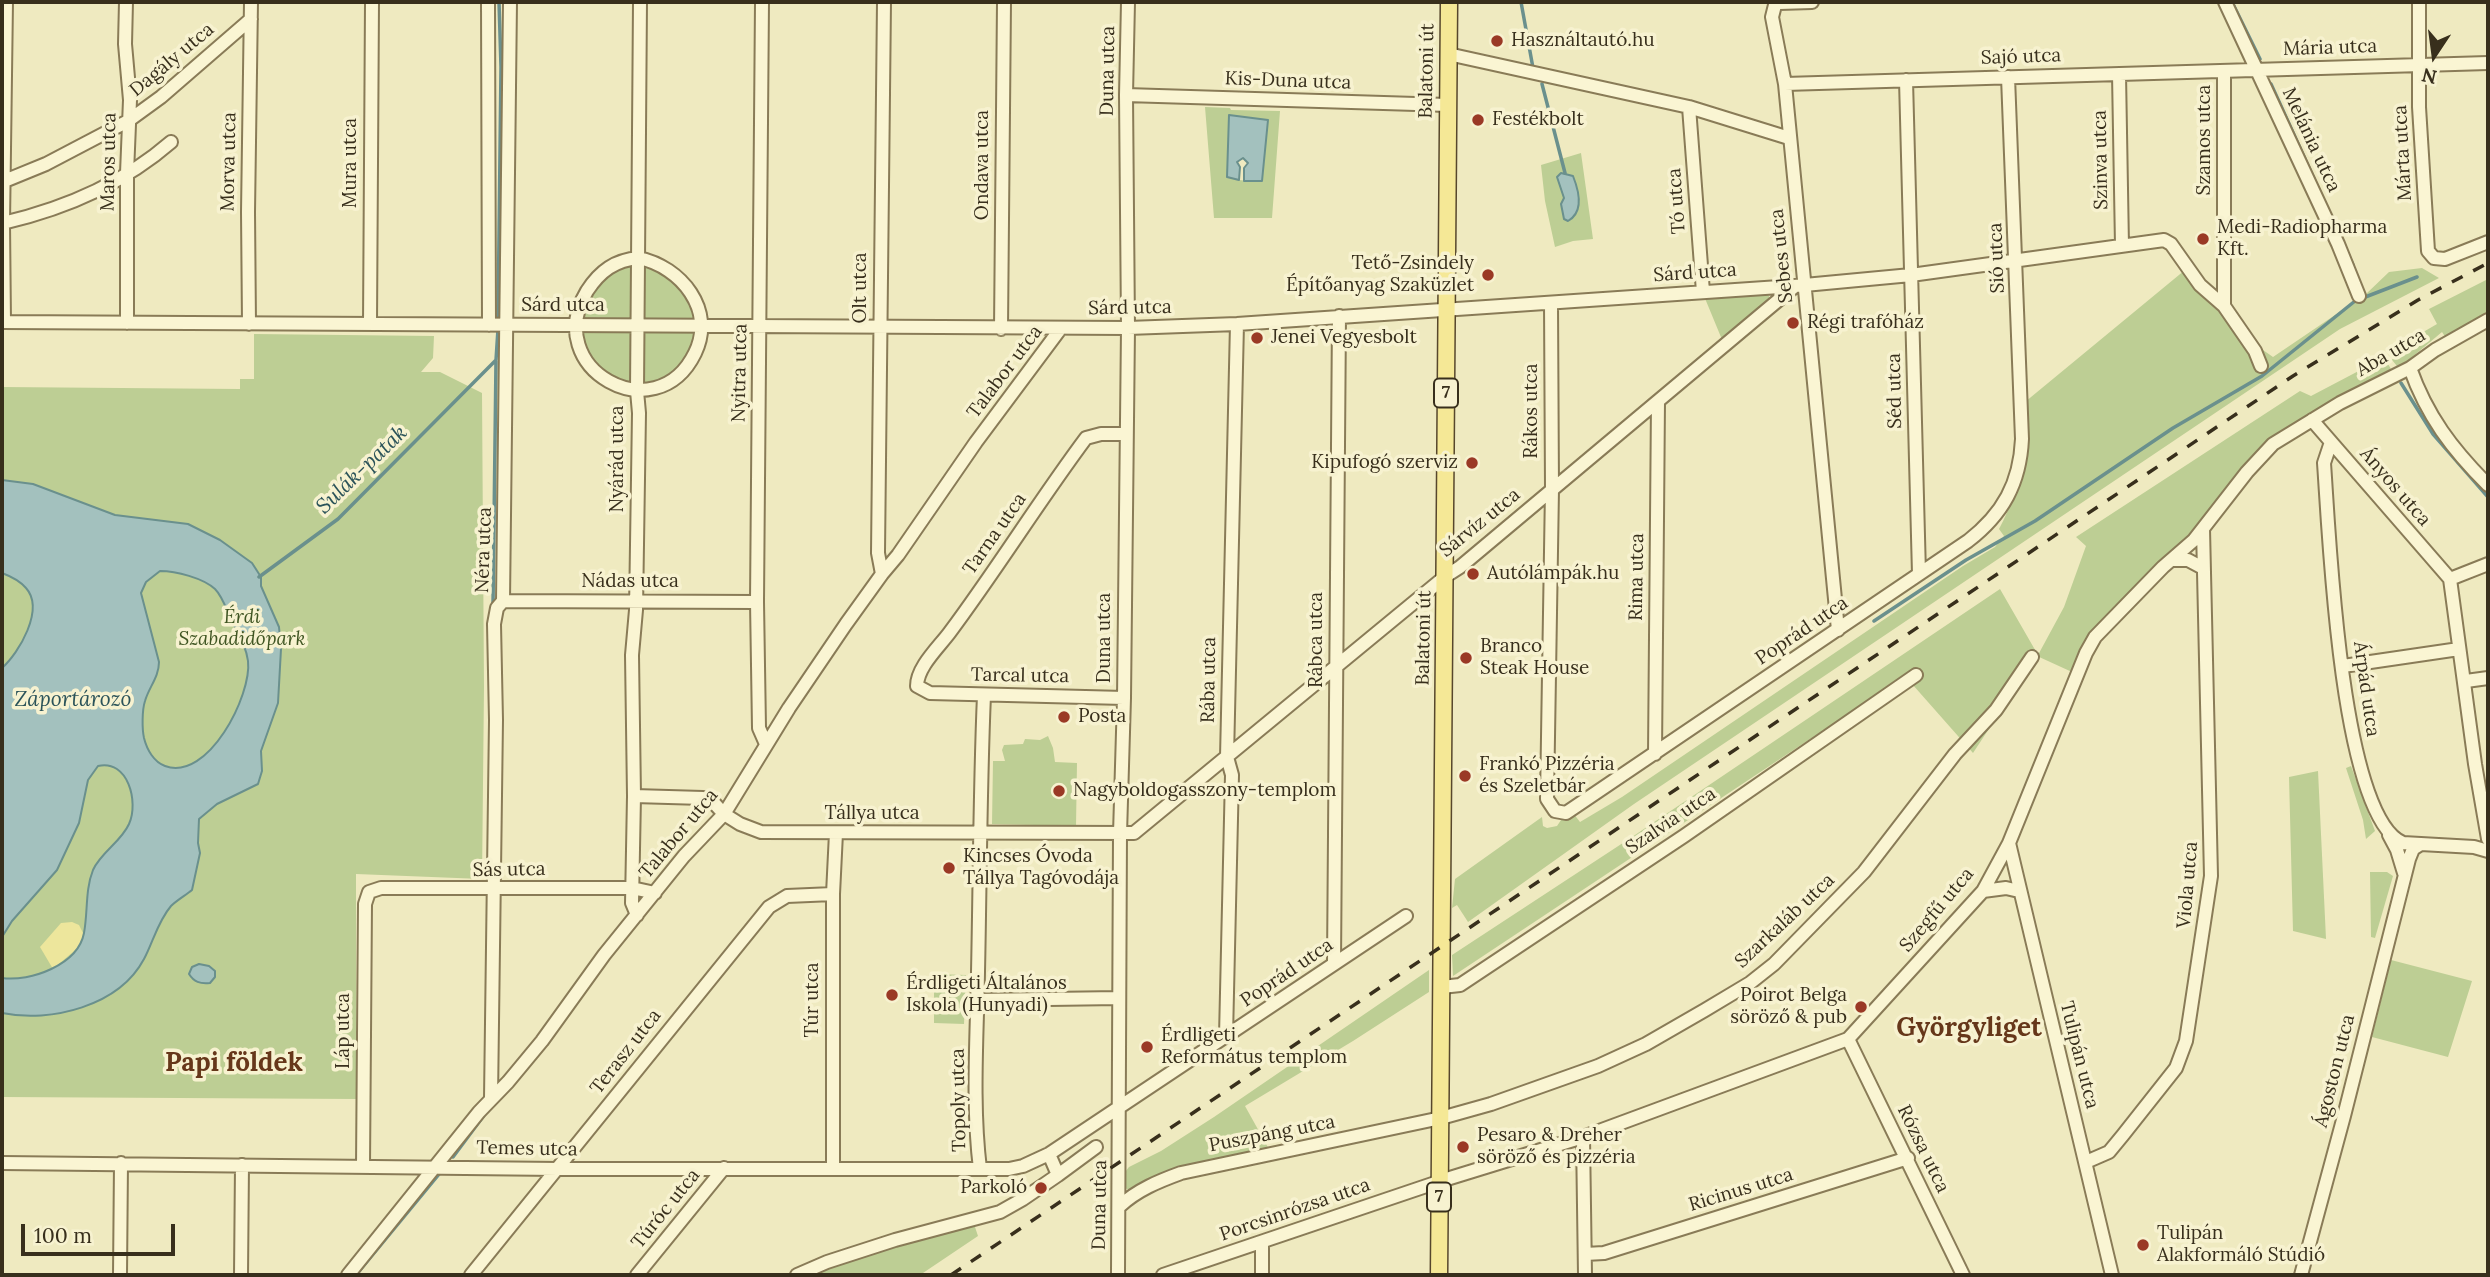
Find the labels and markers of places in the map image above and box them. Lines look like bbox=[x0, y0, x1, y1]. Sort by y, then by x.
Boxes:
place label: Használtautó.hu bbox=[1511, 30, 1655, 52]
marker: Használtautó.hu bbox=[1489, 33, 1505, 49]
place label: Festékbolt bbox=[1492, 109, 1584, 131]
marker: Festékbolt bbox=[1470, 112, 1486, 128]
place label: Medi-Radiopharma Kft. bbox=[2217, 217, 2387, 261]
marker: Medi-Radiopharma Kft. bbox=[2195, 231, 2211, 247]
place label: Tető-Zsindely Építőanyag Szaküzlet bbox=[1286, 253, 1474, 297]
marker: Tető-Zsindely Építőanyag Szaküzlet bbox=[1480, 267, 1496, 283]
place label: Régi trafóház bbox=[1807, 312, 1924, 334]
marker: Régi trafóház bbox=[1785, 315, 1801, 331]
place label: Jenei Vegyesbolt bbox=[1271, 327, 1417, 349]
marker: Jenei Vegyesbolt bbox=[1249, 330, 1265, 346]
place label: Kipufogó szerviz bbox=[1311, 452, 1458, 474]
marker: Kipufogó szerviz bbox=[1464, 455, 1480, 471]
place label: Autólámpák.hu bbox=[1487, 563, 1619, 585]
marker: Autólámpák.hu bbox=[1465, 566, 1481, 582]
place label: Branco Steak House bbox=[1480, 636, 1589, 680]
marker: Branco Steak House bbox=[1458, 650, 1474, 666]
place label: Posta bbox=[1078, 706, 1126, 728]
marker: Posta bbox=[1056, 709, 1072, 725]
place label: Frankó Pizzéria és Szeletbár bbox=[1479, 754, 1615, 798]
marker: Frankó Pizzéria és Szeletbár bbox=[1457, 768, 1473, 784]
place label: Nagyboldogasszony-templom bbox=[1073, 780, 1336, 802]
marker: Nagyboldogasszony-templom bbox=[1051, 783, 1067, 799]
place label: Kincses Óvoda Tállya Tagóvodája bbox=[963, 846, 1119, 890]
marker: Kincses Óvoda Tállya Tagóvodája bbox=[941, 860, 957, 876]
place label: Érdligeti Általános Iskola (Hunyadi) bbox=[906, 973, 1067, 1017]
place label: Poirot Belga söröző & pub bbox=[1730, 985, 1847, 1029]
marker: Érdligeti Általános Iskola (Hunyadi) bbox=[884, 987, 900, 1003]
marker: Poirot Belga söröző & pub bbox=[1853, 999, 1869, 1015]
place label: Érdligeti Református templom bbox=[1161, 1025, 1347, 1069]
marker: Érdligeti Református templom bbox=[1139, 1039, 1155, 1055]
place label: Pesaro & Dreher söröző és pizzéria bbox=[1477, 1125, 1635, 1169]
marker: Pesaro & Dreher söröző és pizzéria bbox=[1455, 1139, 1471, 1155]
place label: Parkoló bbox=[960, 1177, 1027, 1199]
marker: Parkoló bbox=[1033, 1180, 1049, 1196]
place label: Tulipán Alakformáló Stúdió bbox=[2157, 1223, 2325, 1267]
marker: Tulipán Alakformáló Stúdió bbox=[2135, 1237, 2151, 1253]

